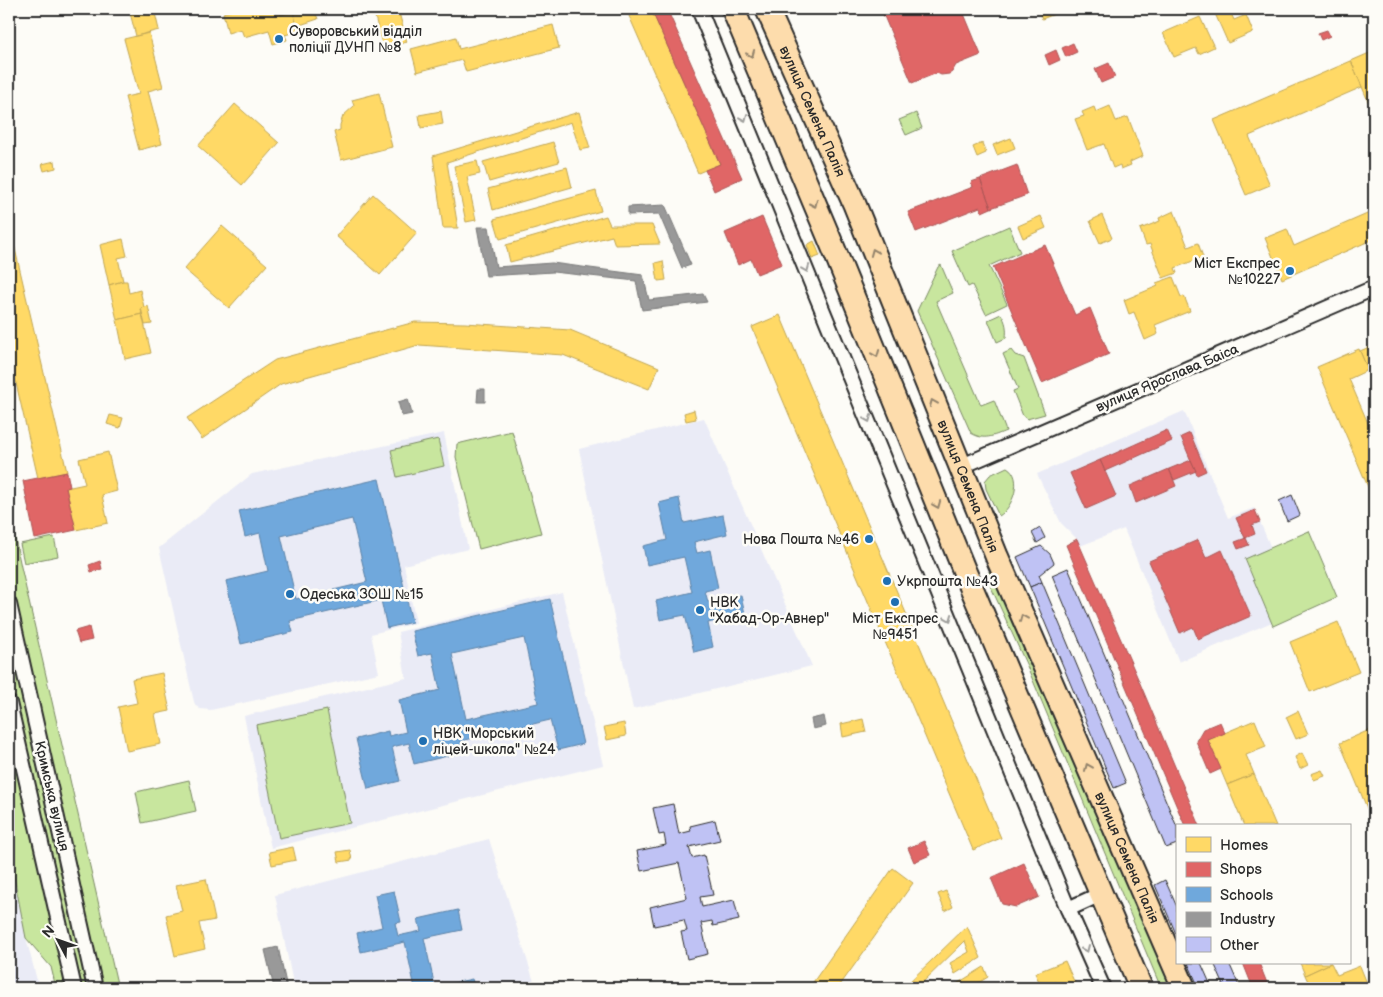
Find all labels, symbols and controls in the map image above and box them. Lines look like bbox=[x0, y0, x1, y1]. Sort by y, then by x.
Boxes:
place label: Суворовський відділ поліції ДУНП №8 bbox=[289, 23, 422, 56]
marker: Суворовський відділ поліції ДУНП №8 bbox=[273, 33, 285, 45]
street label: вулиця Семена Палія bbox=[776, 43, 850, 180]
one-way arrow bbox=[745, 49, 756, 58]
one-way arrow bbox=[739, 114, 749, 122]
one-way arrow bbox=[807, 199, 818, 208]
one-way arrow bbox=[869, 248, 880, 257]
place label: Міст Експрес №10227 bbox=[1194, 255, 1280, 288]
one-way arrow bbox=[800, 264, 810, 273]
marker: Міст Експрес №10227 bbox=[1284, 265, 1296, 277]
street label: вулиця Ярослава Баіса bbox=[1093, 340, 1242, 416]
one-way arrow bbox=[870, 349, 880, 358]
one-way arrow bbox=[929, 399, 940, 408]
one-way arrow bbox=[861, 414, 872, 423]
street label: вулиця Семена Палія bbox=[934, 417, 1003, 555]
one-way arrow bbox=[931, 500, 941, 508]
place label: Нова Пошта №46 bbox=[743, 531, 859, 548]
marker: Нова Пошта №46 bbox=[863, 533, 875, 545]
place label: Укрпошта №43 bbox=[897, 573, 998, 590]
marker: Укрпошта №43 bbox=[881, 575, 893, 587]
place label: Одеська ЗОШ №15 bbox=[300, 586, 424, 603]
marker: Одеська ЗОШ №15 bbox=[284, 588, 296, 600]
place label: НВК "Хабад-Ор-Авнер" bbox=[710, 594, 829, 627]
marker: Міст Експрес №9451 bbox=[889, 596, 901, 608]
marker: НВК "Хабад-Ор-Авнер" bbox=[694, 604, 706, 616]
place label: Міст Експрес №9451 bbox=[852, 610, 938, 643]
one-way arrow bbox=[943, 613, 953, 622]
one-way arrow bbox=[1019, 614, 1030, 623]
place label: НВК "Морський ліцей-школа" №24 bbox=[433, 725, 556, 758]
marker: НВК "Морський ліцей-школа" №24 bbox=[417, 735, 429, 747]
street label: Кримська вулиця bbox=[31, 739, 73, 853]
one-way arrow bbox=[1083, 763, 1094, 772]
street label: вулиця Семена Палія bbox=[1091, 789, 1163, 926]
legend bbox=[1176, 824, 1350, 964]
text: Homes bbox=[1220, 836, 1269, 855]
text: Shops bbox=[1220, 860, 1263, 879]
text: Schools bbox=[1220, 886, 1274, 905]
text: Industry bbox=[1220, 910, 1275, 929]
north arrow bbox=[32, 914, 82, 964]
text: N bbox=[39, 922, 58, 941]
text: Other bbox=[1220, 936, 1259, 955]
one-way arrow bbox=[1079, 944, 1090, 953]

